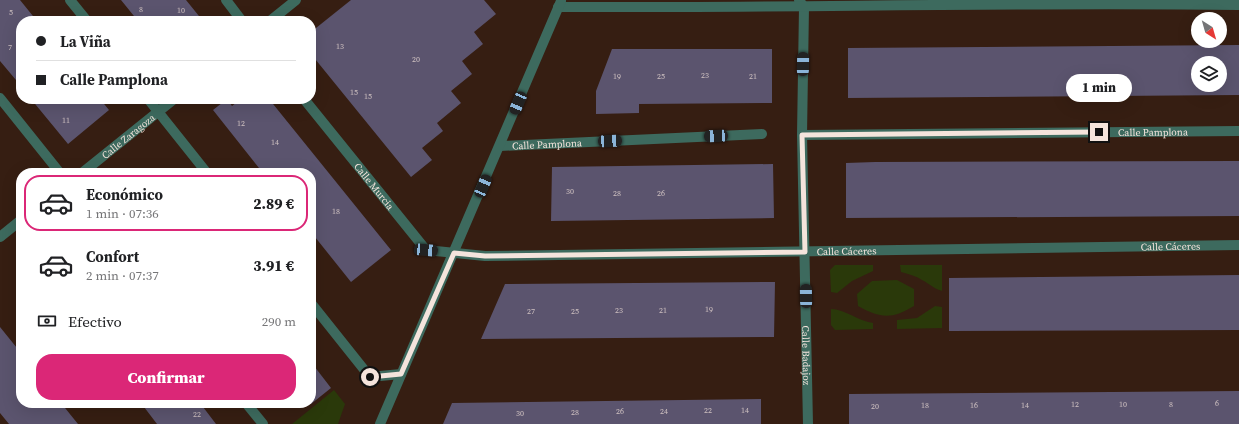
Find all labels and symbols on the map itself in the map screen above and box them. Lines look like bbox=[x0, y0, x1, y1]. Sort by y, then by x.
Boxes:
house number: 8 bbox=[139, 4, 143, 15]
house number: 10 bbox=[177, 5, 185, 16]
house number: 5 bbox=[9, 7, 13, 18]
north arrow bbox=[1191, 12, 1227, 48]
house number: 13 bbox=[336, 41, 344, 52]
house number: 7 bbox=[8, 42, 12, 53]
car bbox=[797, 52, 809, 76]
house number: 20 bbox=[412, 54, 420, 65]
house number: 23 bbox=[701, 70, 709, 81]
house number: 19 bbox=[613, 71, 621, 82]
house number: 25 bbox=[657, 71, 665, 82]
house number: 21 bbox=[749, 71, 757, 82]
callout: 1 min bbox=[1066, 74, 1132, 102]
house number: 15 bbox=[350, 87, 358, 98]
car bbox=[508, 90, 528, 116]
house number: 15 bbox=[364, 91, 372, 102]
street label: Calle Zaragoza bbox=[99, 110, 158, 162]
house number: 11 bbox=[62, 115, 70, 126]
house number: 12 bbox=[237, 118, 245, 129]
route end bbox=[1090, 123, 1108, 141]
street label: Calle Pamplona bbox=[1118, 125, 1189, 139]
car bbox=[704, 129, 728, 143]
car bbox=[598, 134, 622, 148]
street label: Calle Pamplona bbox=[512, 136, 583, 152]
house number: 14 bbox=[271, 137, 279, 148]
street label: Calle Murcia bbox=[351, 160, 397, 213]
car bbox=[473, 173, 493, 199]
house number: 30 bbox=[566, 186, 574, 197]
house number: 28 bbox=[613, 188, 621, 199]
house number: 26 bbox=[657, 188, 665, 199]
house number: 18 bbox=[332, 206, 340, 217]
street label: Calle Cáceres bbox=[1140, 240, 1201, 253]
car bbox=[414, 243, 438, 257]
street label: Calle Cáceres bbox=[817, 244, 877, 258]
car bbox=[800, 284, 812, 308]
house number: 19 bbox=[705, 304, 713, 315]
house number: 23 bbox=[615, 305, 623, 316]
house number: 21 bbox=[659, 305, 667, 316]
house number: 27 bbox=[527, 306, 535, 317]
house number: 25 bbox=[571, 306, 579, 317]
street label: Calle Badajoz bbox=[799, 325, 813, 386]
route start bbox=[361, 368, 379, 386]
house number: 6 bbox=[1215, 398, 1219, 409]
house number: 12 bbox=[1071, 399, 1079, 410]
house number: 10 bbox=[1119, 399, 1127, 410]
house number: 8 bbox=[1169, 399, 1173, 410]
house number: 18 bbox=[921, 400, 929, 411]
house number: 16 bbox=[970, 400, 978, 411]
house number: 14 bbox=[1021, 400, 1029, 411]
house number: 20 bbox=[871, 401, 879, 412]
house number: 22 bbox=[704, 405, 712, 416]
house number: 14 bbox=[741, 405, 749, 416]
house number: 26 bbox=[616, 406, 624, 417]
house number: 24 bbox=[660, 406, 668, 417]
house number: 28 bbox=[571, 407, 579, 418]
house number: 30 bbox=[516, 408, 524, 419]
house number: 22 bbox=[193, 409, 201, 420]

